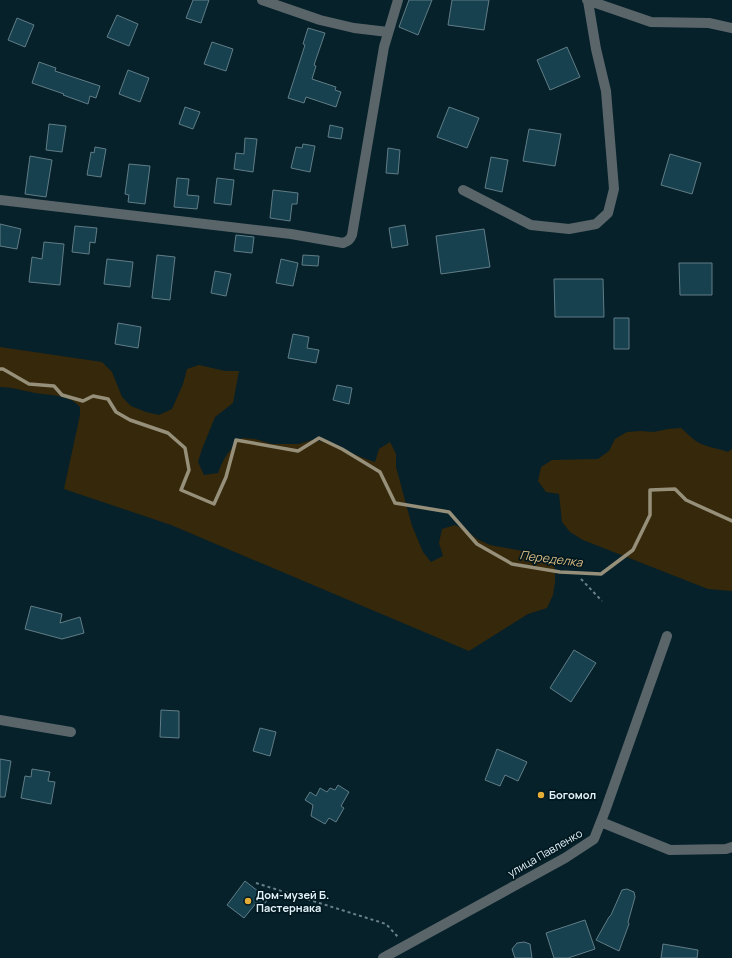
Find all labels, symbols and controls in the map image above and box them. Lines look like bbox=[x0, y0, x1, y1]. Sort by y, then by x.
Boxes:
water label: Переделка bbox=[519, 546, 585, 571]
place label: Богомол bbox=[549, 787, 596, 802]
marker: Богомол bbox=[536, 790, 546, 800]
street label: улица Павленко bbox=[505, 825, 585, 880]
place label: Дом-музей Б. Пастернака bbox=[256, 887, 329, 915]
marker: Дом-музей Б. Пастернака bbox=[243, 896, 253, 906]

